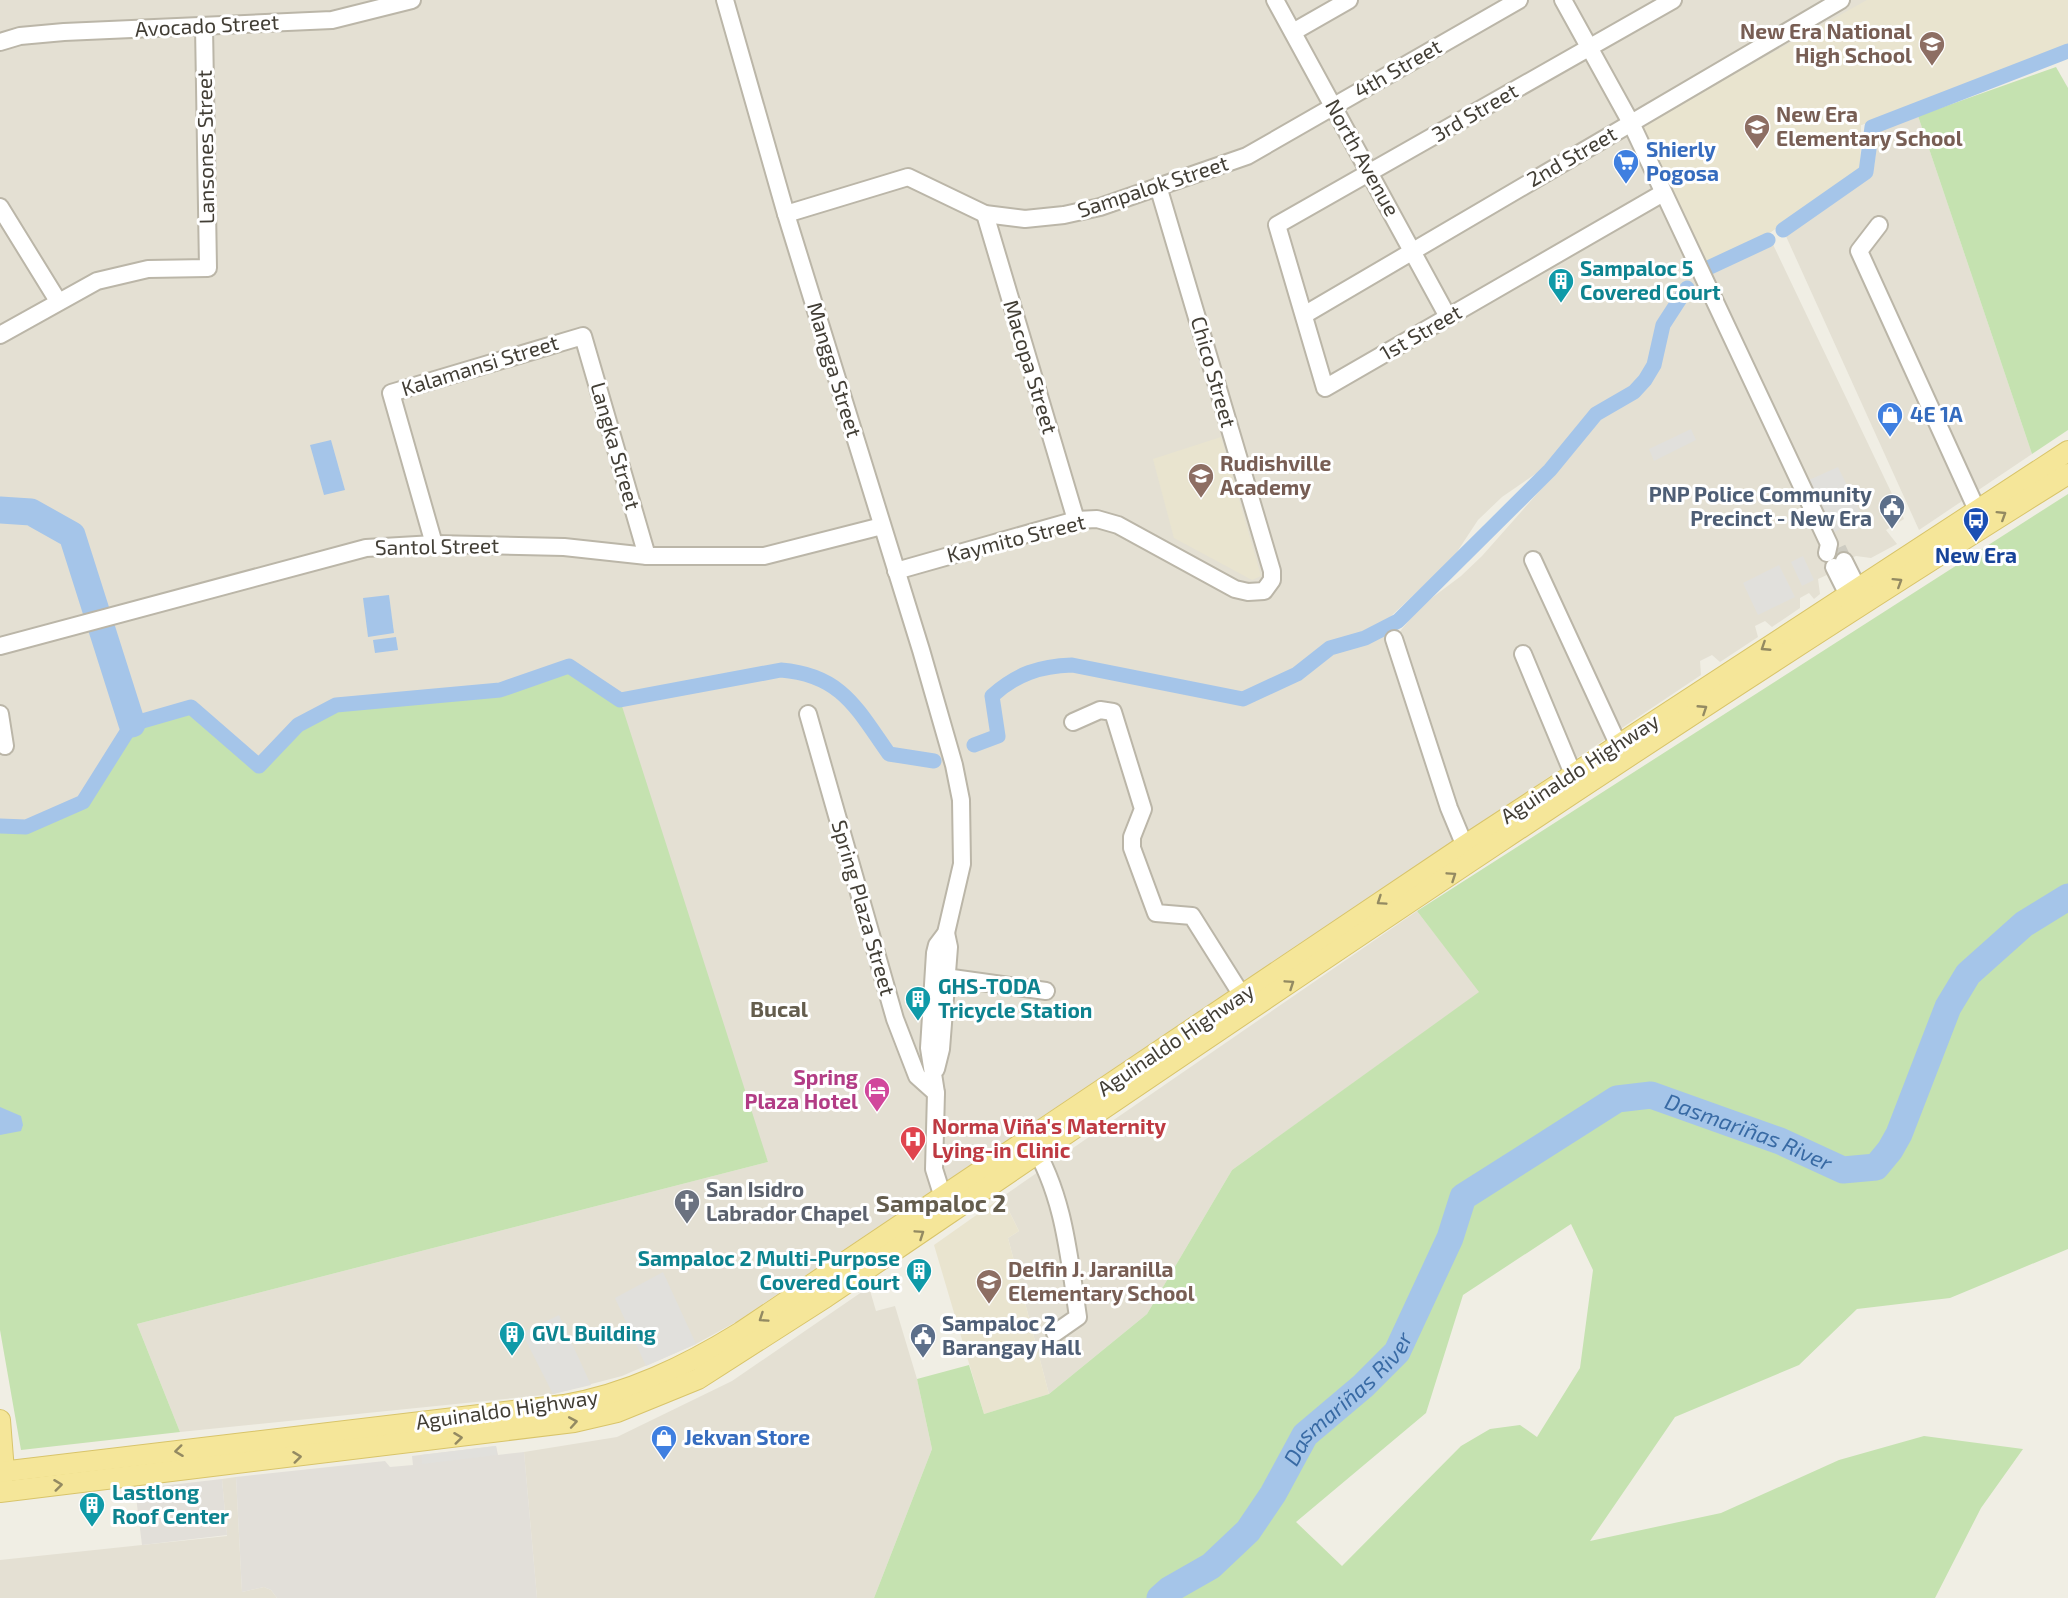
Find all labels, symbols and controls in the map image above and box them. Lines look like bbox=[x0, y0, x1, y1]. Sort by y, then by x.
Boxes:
street label: Avocado Street bbox=[134, 8, 280, 41]
place label: New Era National High School bbox=[1740, 18, 1912, 67]
school or university icon: New Era National High School bbox=[1917, 29, 1947, 67]
street label: 4th Street bbox=[1349, 33, 1445, 103]
street label: Lansones Street bbox=[191, 70, 218, 224]
street label: 3rd Street bbox=[1427, 77, 1522, 146]
street label: North Avenue bbox=[1321, 94, 1406, 220]
place label: New Era Elementary School bbox=[1776, 101, 1963, 151]
school or university icon: New Era Elementary School bbox=[1742, 112, 1772, 150]
street label: 2nd Street bbox=[1522, 120, 1620, 191]
place label: Shierly Pogosa bbox=[1646, 136, 1719, 185]
supermarket icon: Shierly Pogosa bbox=[1611, 147, 1641, 185]
street label: Sampalok Street bbox=[1074, 149, 1231, 222]
place label: Sampaloc 5 Covered Court bbox=[1580, 255, 1721, 304]
building icon: Sampaloc 5 Covered Court bbox=[1546, 266, 1576, 304]
street label: Macopa Street bbox=[999, 297, 1064, 437]
street label: 1st Street bbox=[1375, 298, 1466, 365]
street label: Mangga Street bbox=[803, 299, 868, 440]
street label: Chico Street bbox=[1187, 313, 1242, 430]
street label: Kalamansi Street bbox=[398, 329, 561, 400]
street label: Langka Street bbox=[586, 379, 647, 512]
shop icon: 4E 1A bbox=[1875, 400, 1905, 438]
place label: 4E 1A bbox=[1910, 401, 1963, 426]
place label: Rudishville Academy bbox=[1220, 450, 1332, 500]
school or university icon: Rudishville Academy bbox=[1186, 461, 1216, 499]
place label: PNP Police Community Precinct - New Era bbox=[1649, 481, 1872, 530]
public building icon: PNP Police Community Precinct - New Era bbox=[1877, 492, 1907, 530]
bus stop icon: New Era bbox=[1961, 505, 1991, 543]
street label: Kaymito Street bbox=[944, 508, 1087, 567]
one-way arrow bbox=[1996, 511, 2006, 523]
street label: Santol Street bbox=[375, 532, 499, 559]
place label: New Era bbox=[1935, 542, 2017, 567]
one-way arrow bbox=[1892, 577, 1902, 589]
one-way arrow bbox=[1761, 640, 1772, 651]
one-way arrow bbox=[1696, 705, 1707, 716]
street label: Aguinaldo Highway bbox=[1495, 707, 1663, 828]
street label: Spring Plaza Street bbox=[827, 817, 901, 998]
one-way arrow bbox=[1445, 872, 1456, 883]
one-way arrow bbox=[1377, 894, 1388, 905]
place label: GHS-TODA Tricycle Station bbox=[938, 973, 1092, 1023]
street label: Aguinaldo Highway bbox=[1092, 977, 1258, 1100]
one-way arrow bbox=[1283, 980, 1294, 991]
building icon: GHS-TODA Tricycle Station bbox=[903, 984, 933, 1022]
district label: Bucal bbox=[750, 995, 809, 1021]
place label: Spring Plaza Hotel bbox=[744, 1064, 858, 1113]
hotel icon: Spring Plaza Hotel bbox=[862, 1075, 892, 1113]
water label: Dasmariñas River bbox=[1662, 1087, 1838, 1176]
place label: Norma Viña's Maternity Lying-in Clinic bbox=[932, 1113, 1166, 1163]
hospital icon: Norma Viña's Maternity Lying-in Clinic bbox=[898, 1124, 928, 1162]
place label: San Isidro Labrador Chapel bbox=[706, 1176, 869, 1225]
church icon: San Isidro Labrador Chapel bbox=[672, 1187, 702, 1225]
district label: Sampaloc 2 bbox=[876, 1188, 1006, 1217]
one-way arrow bbox=[913, 1230, 924, 1241]
place label: Sampaloc 2 Multi-Purpose Covered Court bbox=[638, 1245, 900, 1294]
building icon: Sampaloc 2 Multi-Purpose Covered Court bbox=[904, 1256, 934, 1294]
place label: Delfin J. Jaranilla Elementary School bbox=[1008, 1256, 1195, 1306]
school or university icon: Delfin J. Jaranilla Elementary School bbox=[974, 1267, 1004, 1305]
place label: Sampaloc 2 Barangay Hall bbox=[942, 1310, 1081, 1360]
one-way arrow bbox=[759, 1311, 770, 1322]
building icon: GVL Building bbox=[497, 1319, 527, 1357]
place label: GVL Building bbox=[532, 1320, 656, 1345]
public building icon: Sampaloc 2 Barangay Hall bbox=[908, 1321, 938, 1359]
water label: Dasmariñas River bbox=[1277, 1327, 1417, 1469]
street label: Aguinaldo Highway bbox=[414, 1383, 599, 1434]
one-way arrow bbox=[568, 1416, 578, 1429]
shop icon: Jekvan Store bbox=[649, 1423, 679, 1461]
place label: Jekvan Store bbox=[684, 1424, 810, 1449]
one-way arrow bbox=[453, 1432, 462, 1445]
one-way arrow bbox=[174, 1444, 183, 1457]
one-way arrow bbox=[292, 1451, 301, 1464]
place label: Lastlong Roof Center bbox=[112, 1479, 229, 1528]
one-way arrow bbox=[54, 1480, 63, 1492]
building icon: Lastlong Roof Center bbox=[77, 1490, 107, 1528]

